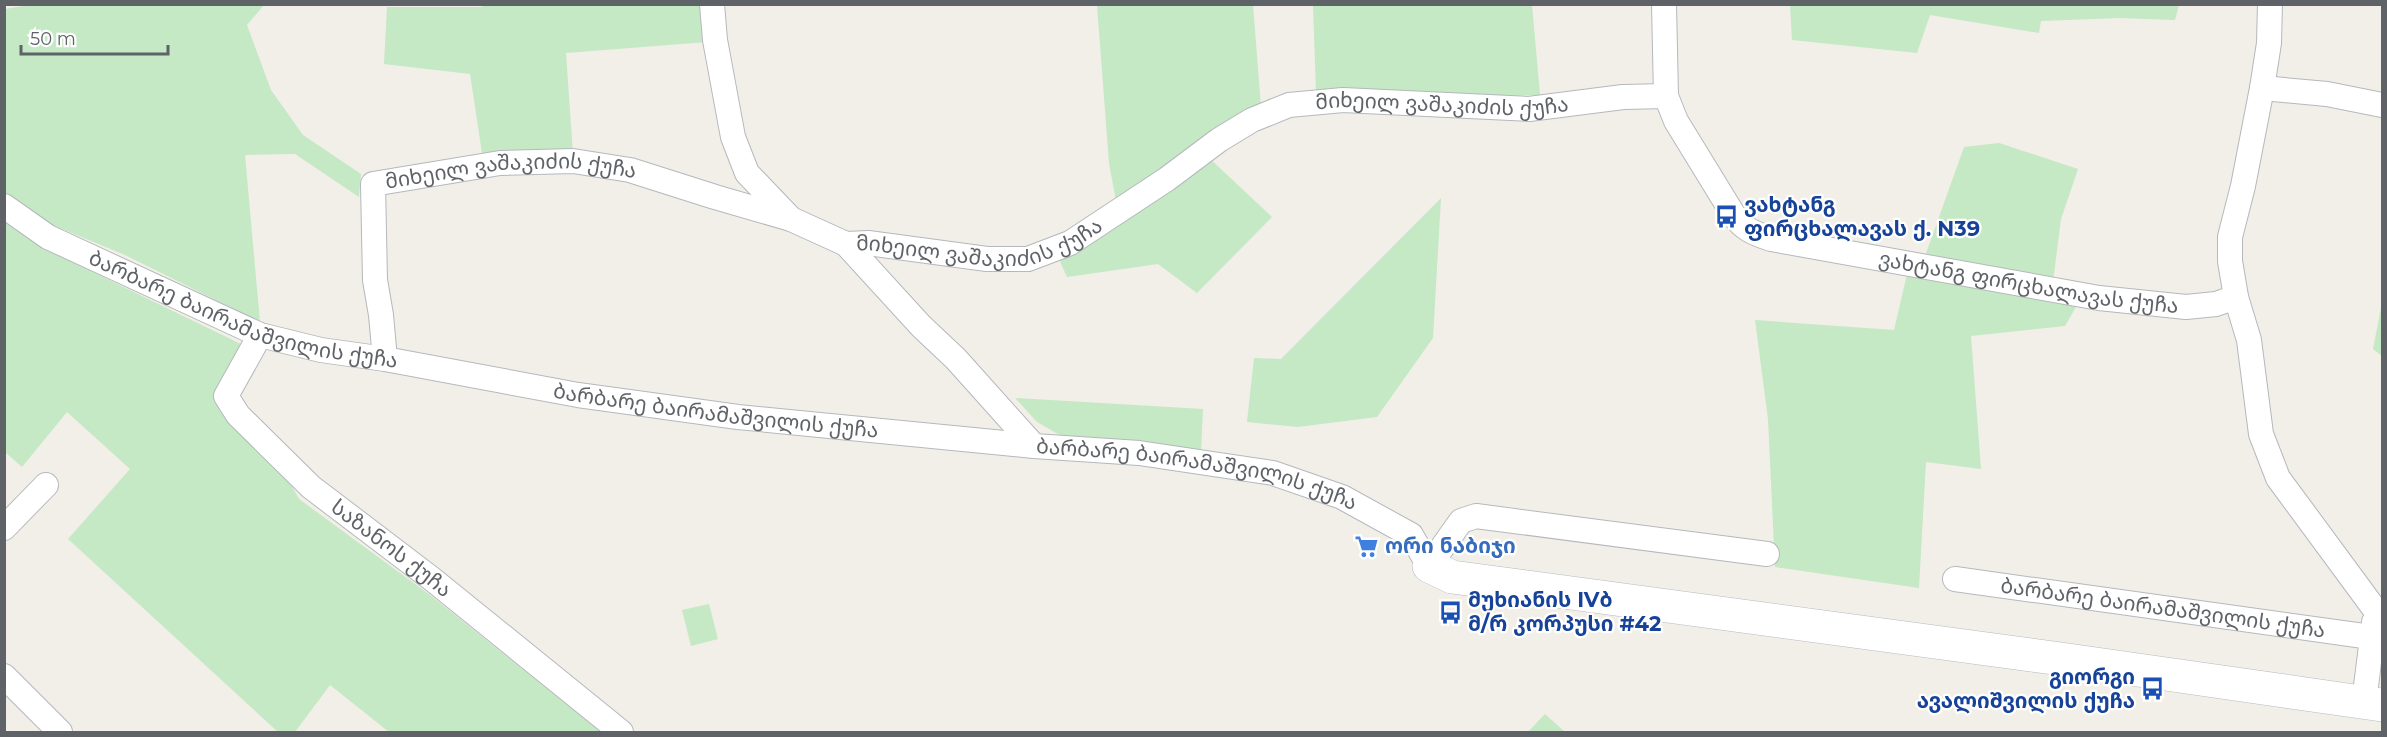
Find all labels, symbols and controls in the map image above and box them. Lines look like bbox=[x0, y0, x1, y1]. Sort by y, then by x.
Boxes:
scale bar bbox=[21, 18, 168, 56]
text: 50 m bbox=[30, 28, 76, 50]
street label: მიხეილ ვაშაკიძის ქუჩა bbox=[1314, 87, 1570, 121]
street label: მიხეილ ვაშაკიძის ქუჩა bbox=[383, 148, 640, 194]
place label: ვახტანგ ფირცხალავას ქ. N39 bbox=[1744, 192, 1980, 242]
bus stop icon: ვახტანგ ფირცხალავას ქ. N39 bbox=[1713, 204, 1739, 230]
street label: მიხეილ ვაშაკიძის ქუჩა bbox=[856, 212, 1107, 271]
street label: ბარბარე ბაირამაშვილის ქუჩა bbox=[85, 245, 400, 373]
street label: ვახტანგ ფირცხალავას ქუჩა bbox=[1877, 246, 2180, 318]
street label: ბარბარე ბაირამაშვილის ქუჩა bbox=[551, 378, 880, 443]
street label: ბარბარე ბაირამაშვილის ქუჩა bbox=[1035, 433, 1362, 515]
street label: საზანოს ქუჩა bbox=[326, 494, 457, 602]
supermarket icon: ორი ნაბიჯი bbox=[1354, 533, 1380, 559]
place label: ორი ნაბიჯი bbox=[1385, 533, 1516, 558]
street label: ბარბარე ბაირამაშვილის ქუჩა bbox=[1999, 573, 2327, 642]
place label: მუხიანის IVბ მ/რ კორპუსი #42 bbox=[1468, 587, 1661, 636]
bus stop icon: მუხიანის IVბ მ/რ კორპუსი #42 bbox=[1437, 599, 1463, 625]
place label: გიორგი ავალიშვილის ქუჩა bbox=[1917, 664, 2135, 714]
bus stop icon: გიორგი ავალიშვილის ქუჩა bbox=[2140, 676, 2166, 702]

